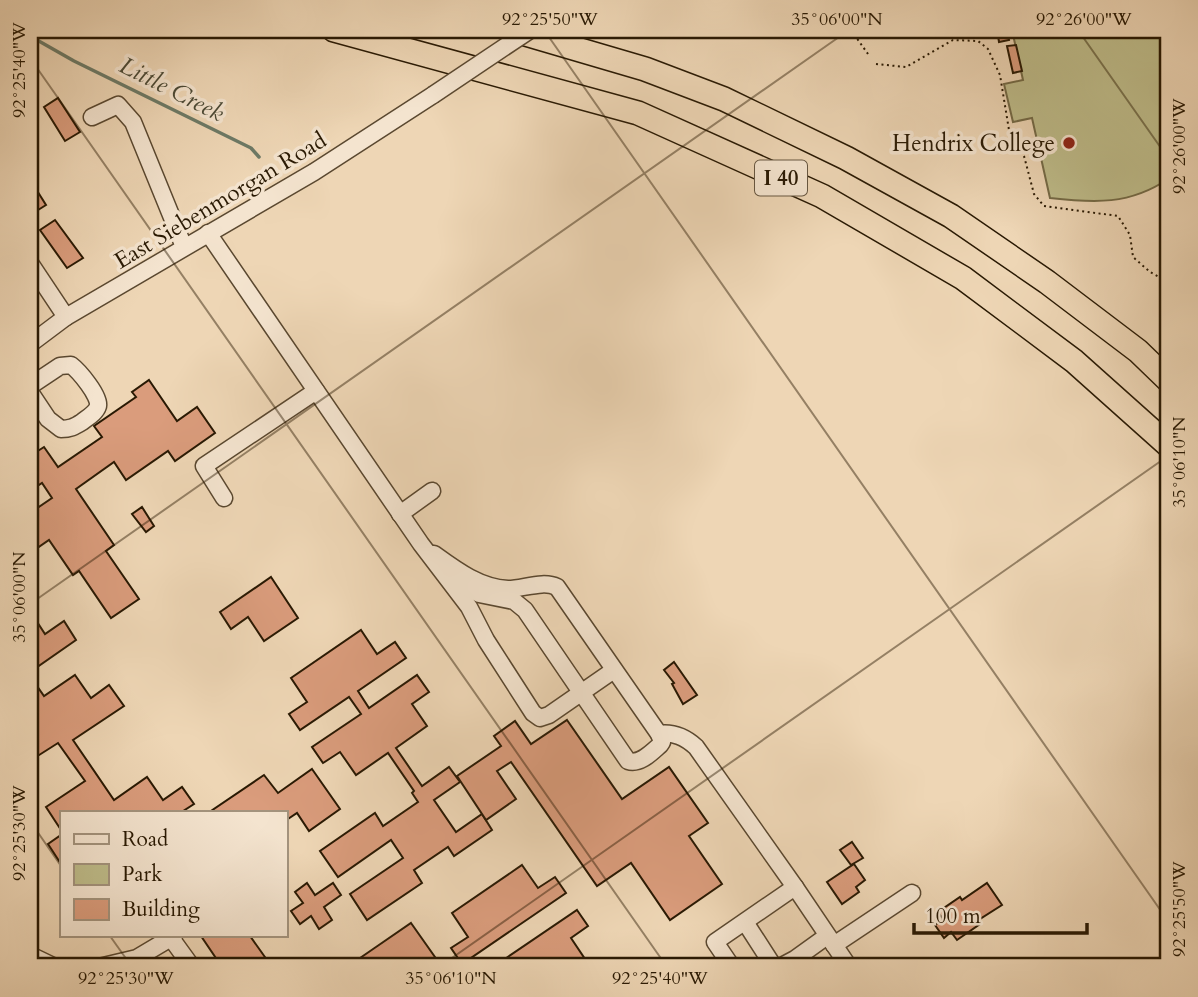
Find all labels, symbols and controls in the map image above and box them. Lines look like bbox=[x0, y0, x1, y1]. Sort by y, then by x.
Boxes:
text: 92°25'50"W bbox=[502, 7, 598, 32]
text: 35°06'00"N bbox=[791, 7, 883, 32]
text: 92°26'00"W bbox=[1036, 7, 1132, 32]
text: 92°25'40"W bbox=[7, 22, 32, 118]
water label: Little Creek bbox=[114, 49, 230, 130]
text: 92°26'00"W bbox=[1167, 98, 1192, 194]
street label: East Siebenmorgan Road bbox=[108, 124, 333, 276]
place label: Hendrix College bbox=[892, 128, 1055, 159]
marker: Hendrix College bbox=[1061, 135, 1077, 151]
road number: I 40 bbox=[755, 160, 807, 196]
text: 35°06'10"N bbox=[1167, 416, 1192, 508]
text: 35°06'00"N bbox=[7, 551, 32, 643]
text: 92°25'30"W bbox=[7, 785, 32, 881]
legend bbox=[60, 811, 287, 937]
text: Road bbox=[122, 825, 168, 854]
text: Park bbox=[122, 860, 163, 889]
text: 92°25'50"W bbox=[1167, 861, 1192, 957]
scale bar bbox=[914, 892, 1088, 936]
text: Building bbox=[122, 895, 200, 924]
text: 100 m bbox=[925, 902, 981, 931]
text: 92°25'30"W bbox=[78, 966, 174, 991]
text: 35°06'10"N bbox=[405, 966, 497, 991]
text: 92°25'40"W bbox=[612, 966, 708, 991]

